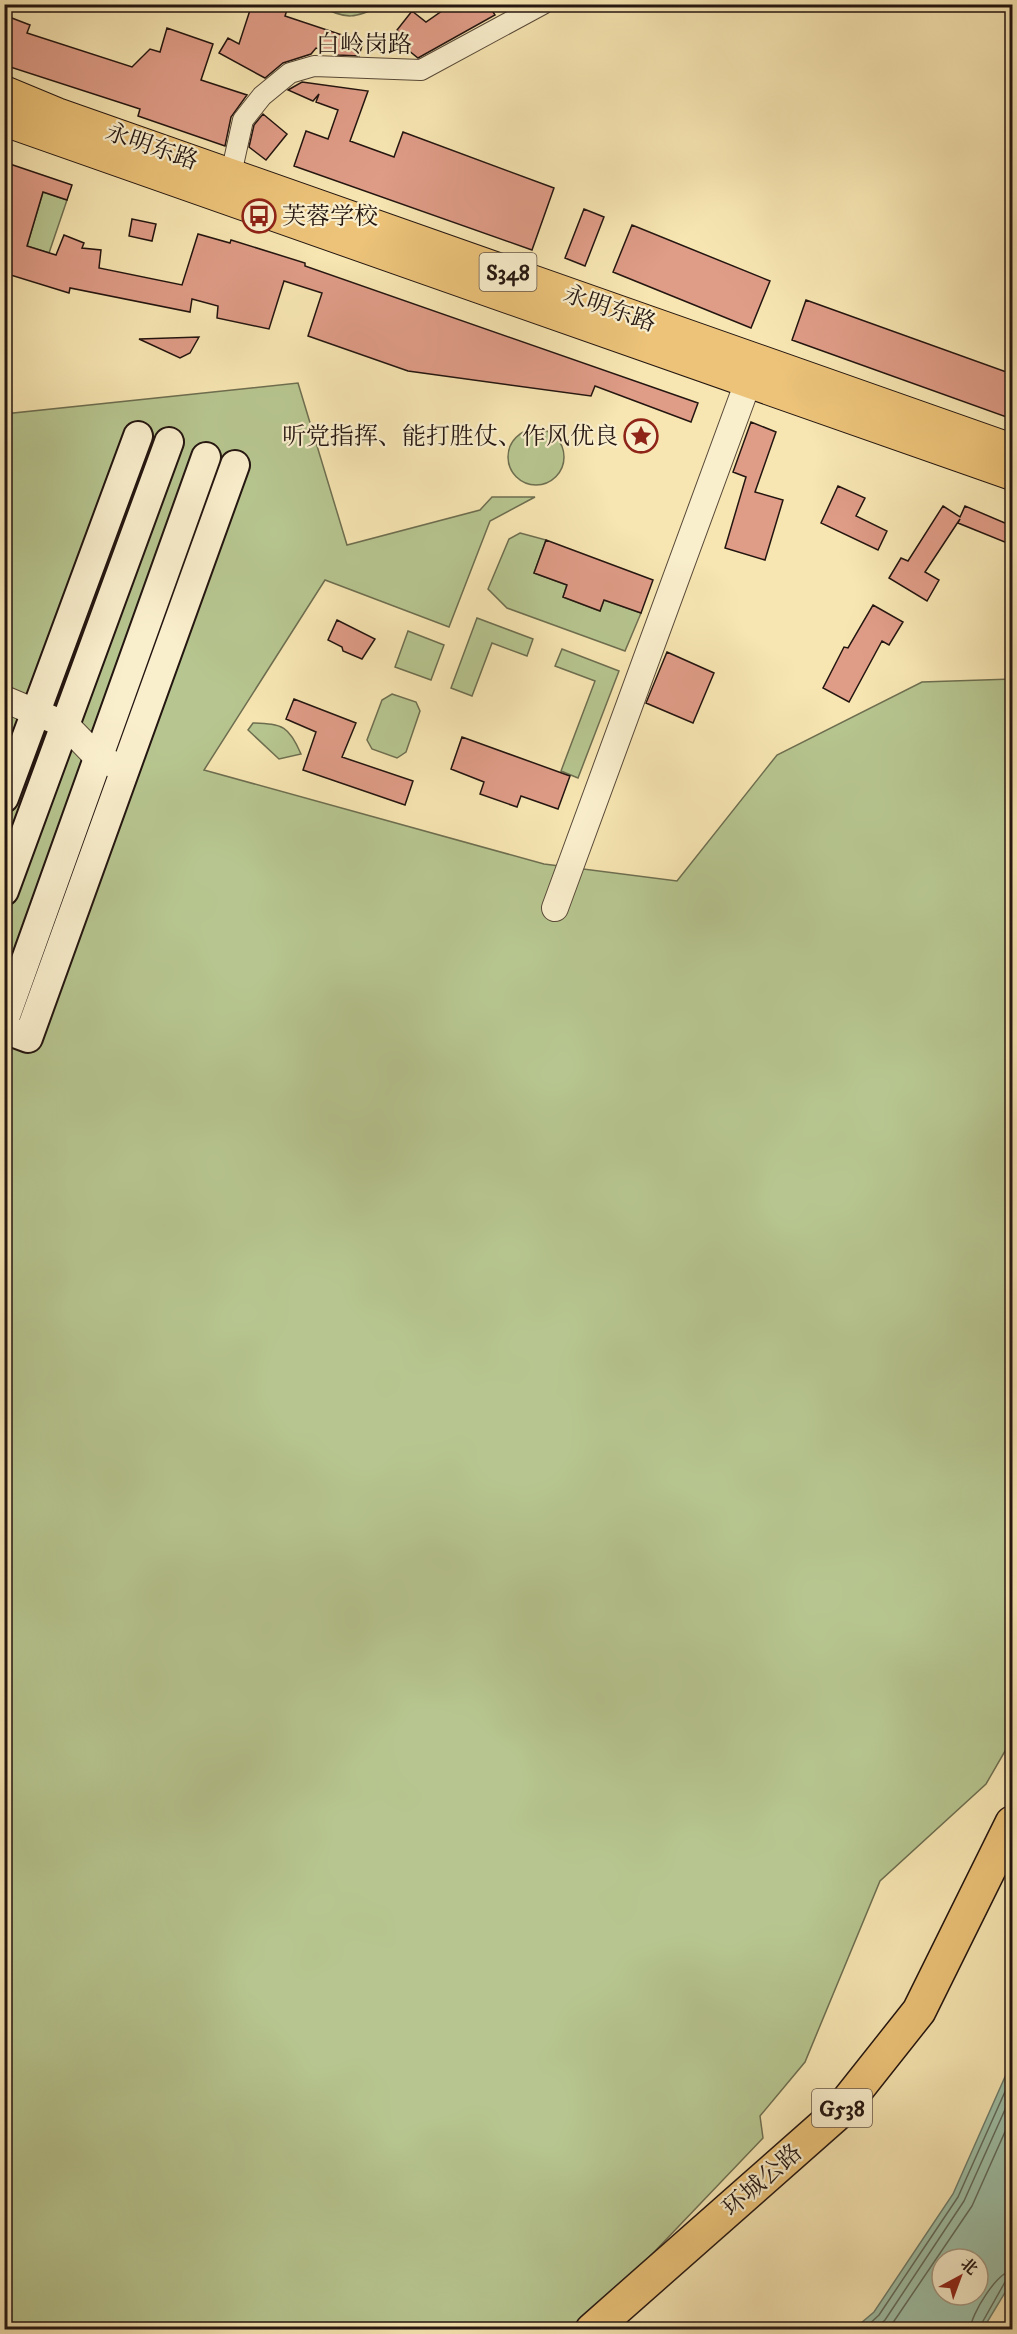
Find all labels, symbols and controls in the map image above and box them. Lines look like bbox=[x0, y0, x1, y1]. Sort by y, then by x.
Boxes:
street label: 白岭岗路 bbox=[316, 30, 412, 60]
street label: 永明东路 bbox=[101, 117, 202, 177]
bus stop icon: 芙蓉学校 bbox=[241, 198, 277, 234]
place label: 芙蓉学校 bbox=[282, 202, 378, 232]
road number: S348 bbox=[480, 253, 536, 291]
street label: 永明东路 bbox=[559, 279, 660, 339]
place icon: 听党指挥、能打胜仗、作风优良 bbox=[623, 418, 659, 454]
place label: 听党指挥、能打胜仗、作风优良 bbox=[282, 422, 618, 452]
road number: G538 bbox=[812, 2089, 872, 2127]
street label: 环城公路 bbox=[717, 2138, 809, 2224]
north arrow bbox=[930, 2247, 990, 2307]
text: 北 bbox=[957, 2254, 982, 2279]

